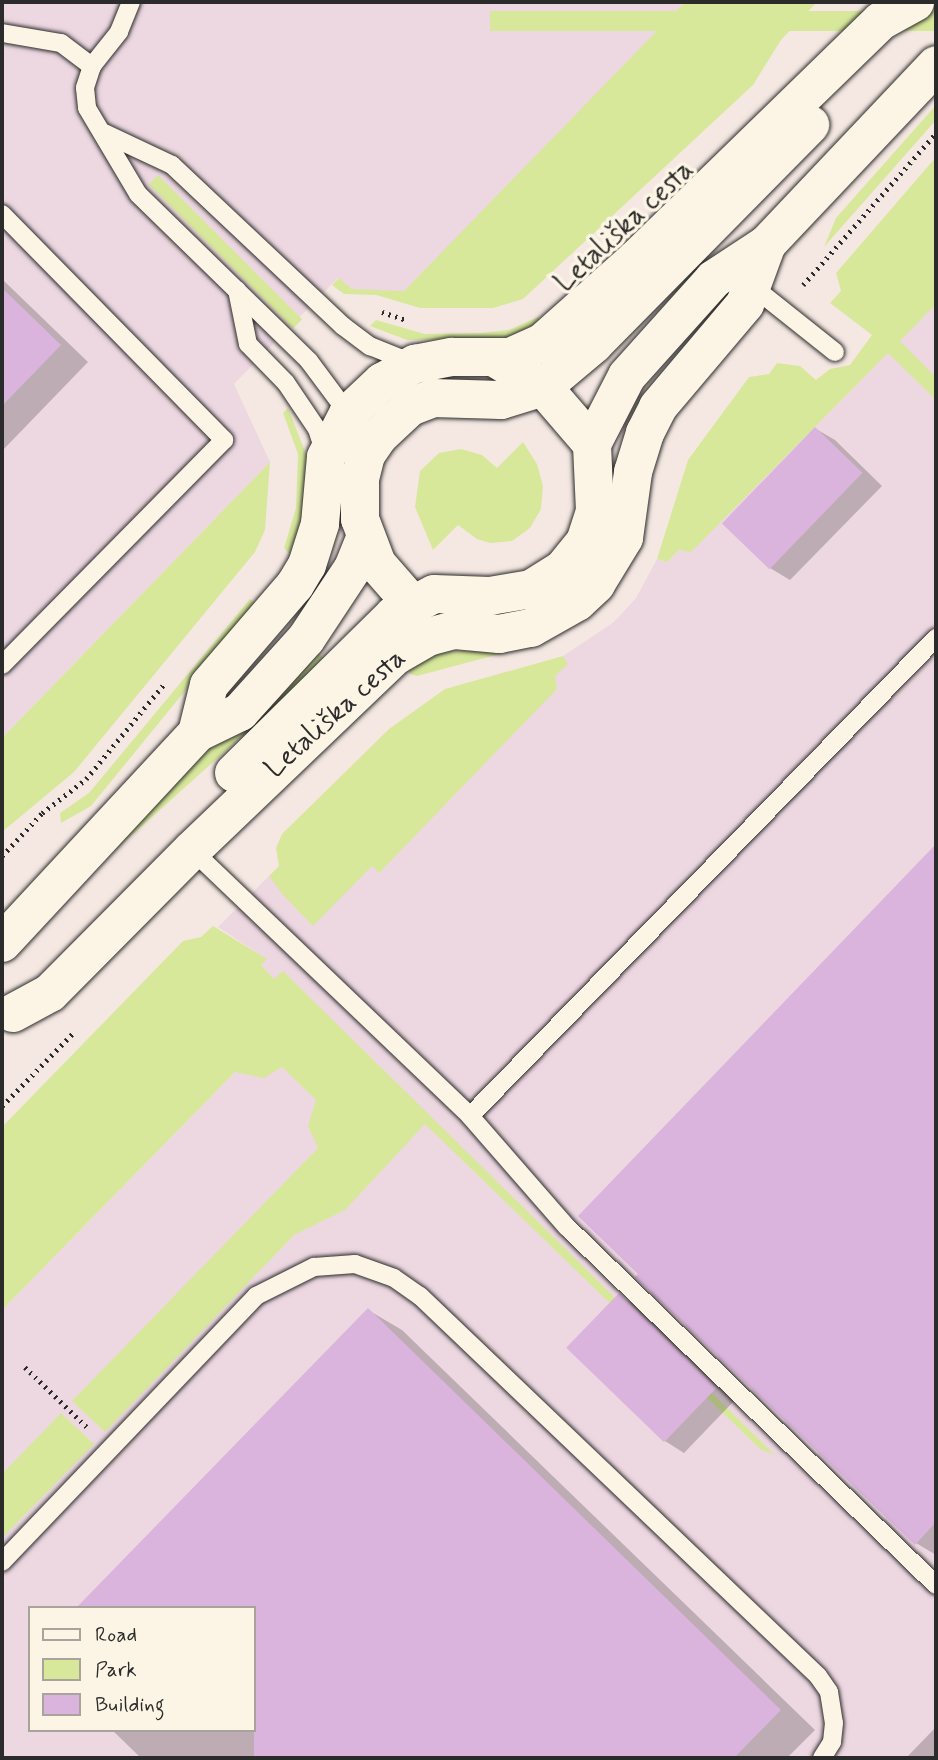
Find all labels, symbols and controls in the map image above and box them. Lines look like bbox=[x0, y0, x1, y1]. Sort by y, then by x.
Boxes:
street label: Letališka cesta bbox=[549, 154, 701, 300]
street label: Letališka cesta bbox=[259, 642, 413, 786]
legend bbox=[28, 1606, 256, 1732]
text: Road bbox=[95, 1621, 137, 1649]
text: Park bbox=[95, 1656, 137, 1684]
text: Building bbox=[95, 1691, 165, 1719]

